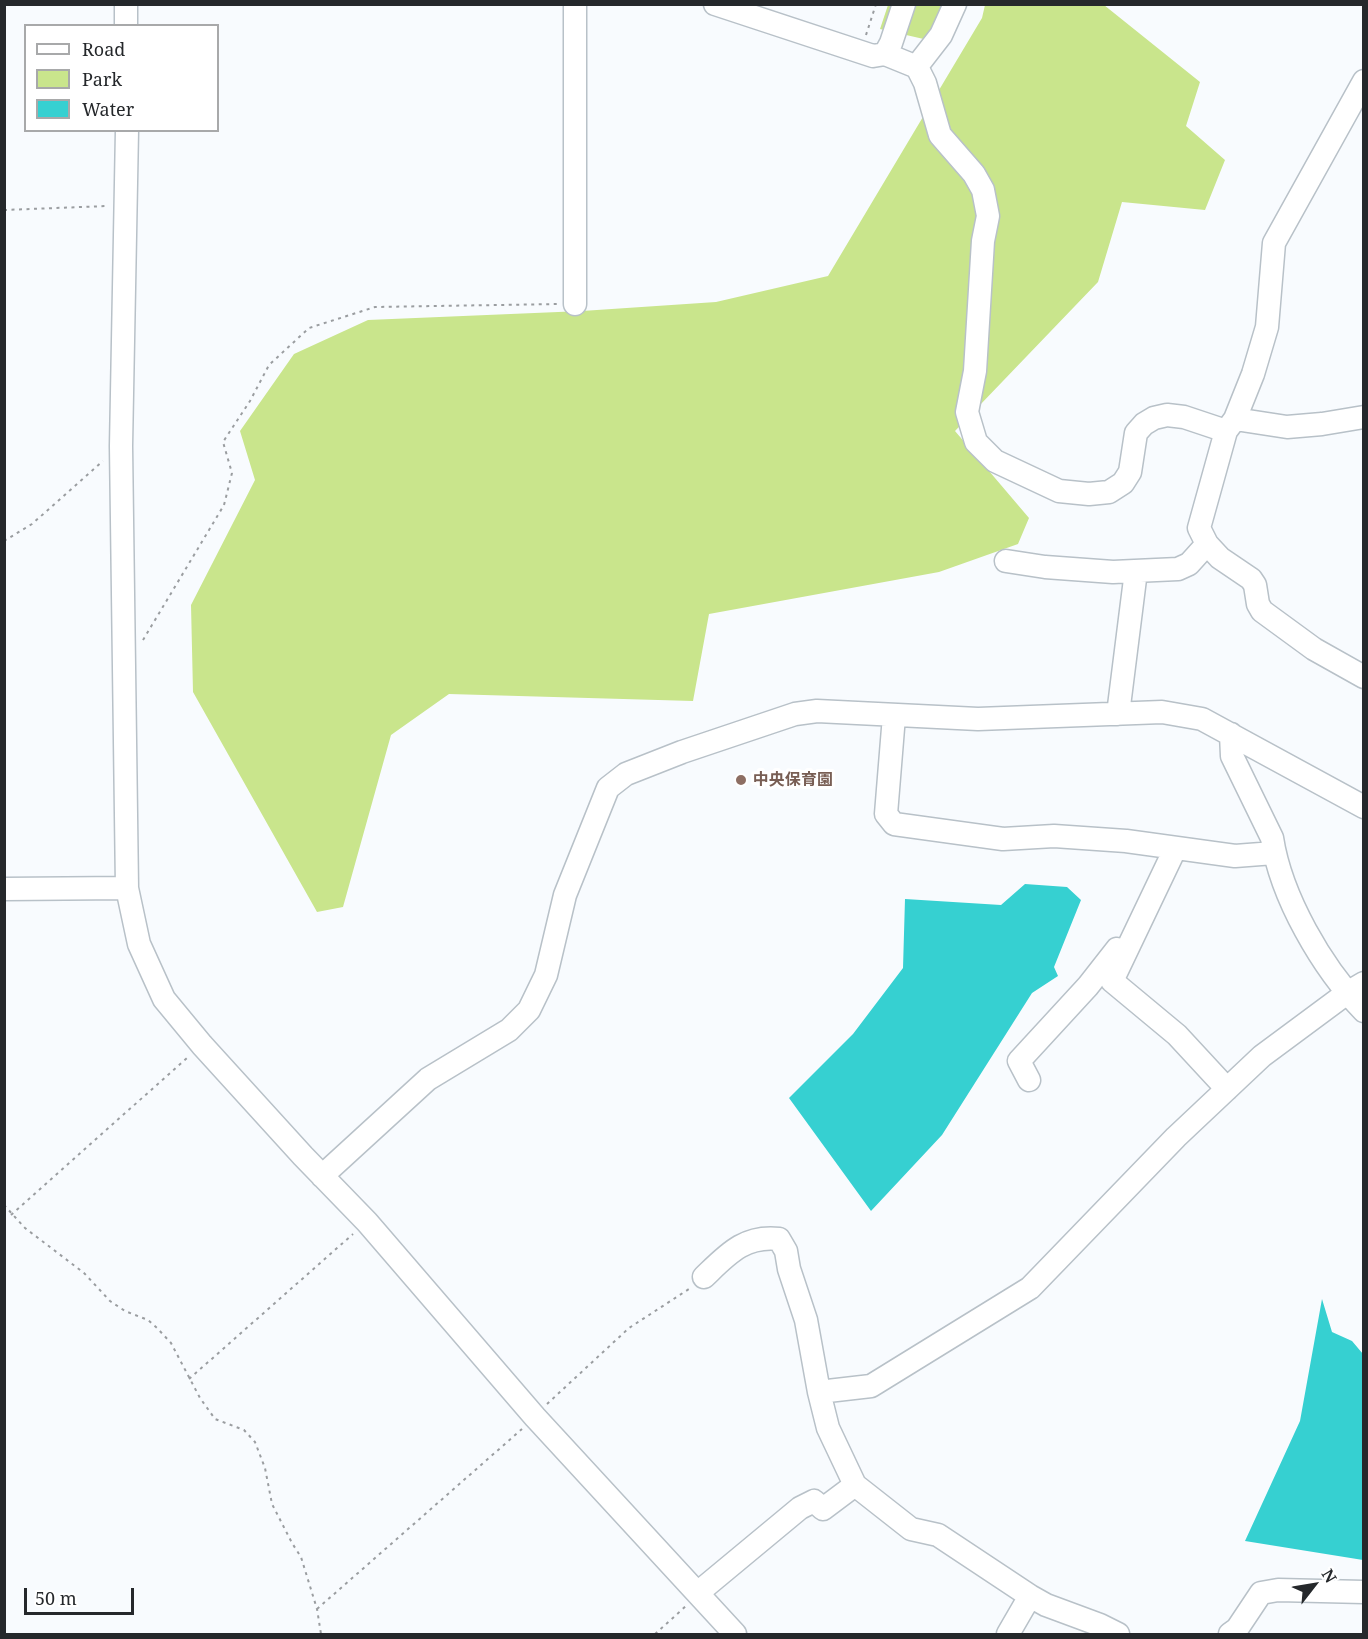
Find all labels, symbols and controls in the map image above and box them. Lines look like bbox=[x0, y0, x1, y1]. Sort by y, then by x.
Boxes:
legend bbox=[24, 24, 219, 132]
text: Road bbox=[82, 37, 125, 61]
text: Park bbox=[82, 67, 122, 91]
text: Water bbox=[82, 97, 134, 121]
place label: 中央保育園 bbox=[753, 770, 833, 790]
marker: 中央保育園 bbox=[734, 773, 748, 787]
north arrow bbox=[1284, 1555, 1344, 1615]
text: N bbox=[1317, 1565, 1342, 1587]
scale bar bbox=[27, 1576, 136, 1614]
text: 50 m bbox=[35, 1586, 77, 1610]

